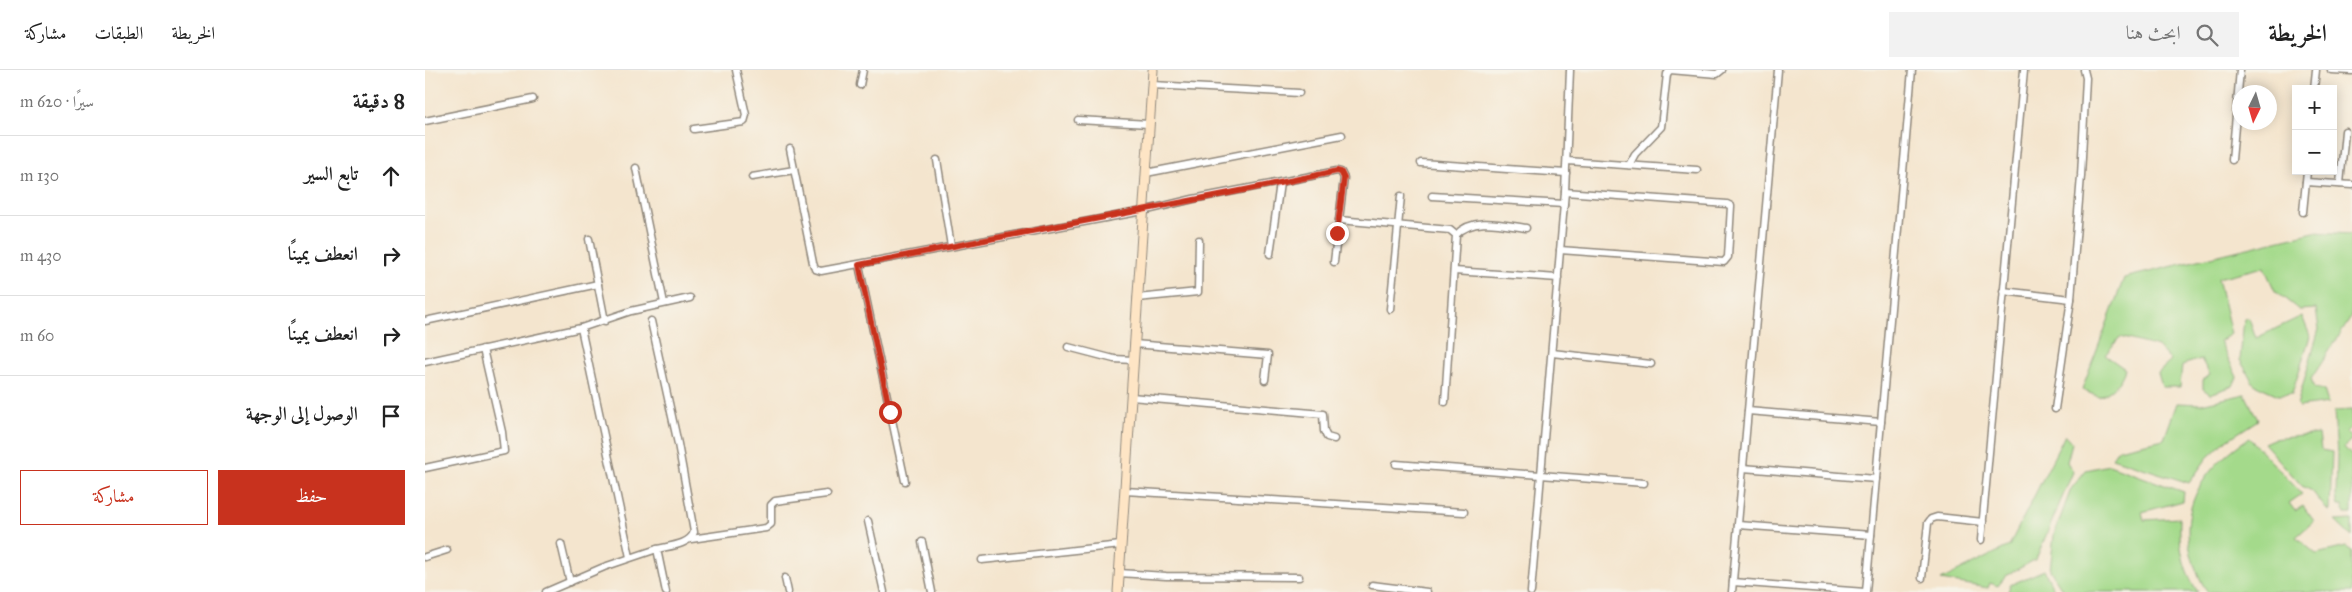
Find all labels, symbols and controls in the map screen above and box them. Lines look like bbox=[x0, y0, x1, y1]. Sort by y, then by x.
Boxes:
search box bbox=[1889, 12, 2239, 57]
text: الخريطة bbox=[2269, 18, 2327, 48]
text: ابحث هنا bbox=[2126, 21, 2181, 44]
icon: search bbox=[2193, 21, 2221, 49]
text: مشاركة bbox=[25, 22, 66, 44]
text: الطبقات bbox=[94, 22, 143, 44]
text: الخريطة bbox=[171, 22, 215, 44]
north arrow bbox=[2232, 85, 2277, 130]
map controls bbox=[2292, 85, 2337, 175]
button: + bbox=[2292, 85, 2337, 130]
text: 8 دقيقة bbox=[353, 88, 405, 114]
text: سيرًا · 620 m bbox=[20, 92, 94, 111]
button: − bbox=[2292, 130, 2337, 175]
text: تابع السير bbox=[304, 162, 358, 185]
icon: ahead bbox=[377, 162, 405, 190]
text: 130 m bbox=[20, 166, 59, 185]
route end bbox=[1326, 222, 1349, 245]
text: انعطف يمينًا bbox=[288, 242, 358, 265]
icon: right bbox=[377, 242, 405, 270]
text: 430 m bbox=[20, 246, 62, 265]
text: انعطف يمينًا bbox=[288, 322, 358, 345]
icon: right bbox=[377, 322, 405, 350]
text: 60 m bbox=[20, 326, 54, 345]
route start bbox=[879, 401, 902, 424]
text: الوصول إلى الوجهة bbox=[246, 402, 358, 425]
icon: arrive bbox=[377, 402, 405, 430]
button: مشاركة bbox=[20, 470, 208, 525]
button: حفظ bbox=[218, 470, 405, 525]

